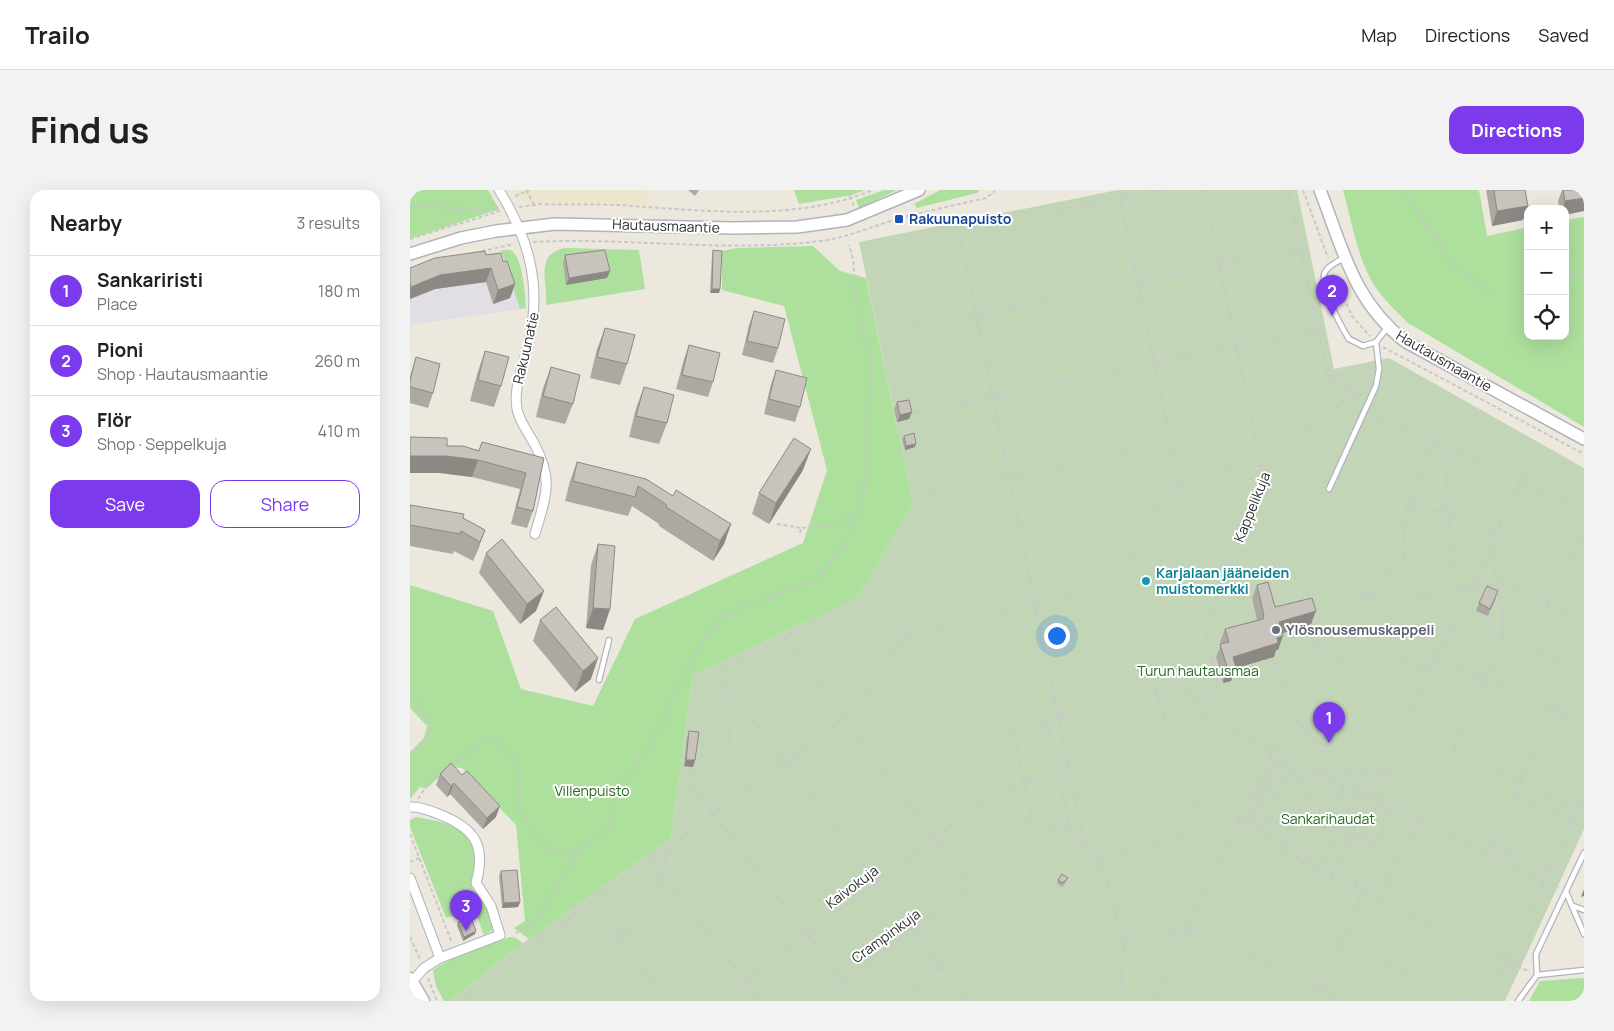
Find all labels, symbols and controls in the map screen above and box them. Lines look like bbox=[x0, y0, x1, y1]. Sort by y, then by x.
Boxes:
text: Trailo bbox=[25, 18, 90, 51]
text: Map bbox=[1361, 23, 1397, 47]
text: Directions bbox=[1425, 23, 1510, 47]
text: Saved bbox=[1538, 23, 1589, 47]
text: Find us bbox=[30, 106, 149, 154]
button: Directions bbox=[1449, 106, 1584, 154]
map controls bbox=[1524, 205, 1569, 340]
button: + bbox=[1524, 205, 1569, 250]
text: Nearby bbox=[50, 209, 122, 237]
place label: Rakuunapuisto bbox=[909, 209, 1012, 228]
text: 3 results bbox=[297, 212, 360, 234]
marker: Rakuunapuisto bbox=[893, 213, 905, 225]
street label: Hautausmaantie bbox=[612, 214, 720, 237]
button: − bbox=[1524, 250, 1569, 295]
text: Sankariristi bbox=[97, 267, 203, 293]
pin: 2 bbox=[1316, 275, 1348, 316]
text: 1 bbox=[62, 280, 70, 302]
text: 180 m bbox=[318, 280, 360, 302]
text: Place bbox=[97, 293, 137, 315]
button: locate bbox=[1524, 295, 1569, 340]
street label: Rakuunatie bbox=[508, 310, 543, 386]
street label: Hautausmaantie bbox=[1393, 325, 1496, 396]
text: Pioni bbox=[97, 337, 143, 363]
text: 2 bbox=[61, 350, 71, 372]
text: 260 m bbox=[314, 350, 360, 372]
text: Shop · Hautausmaantie bbox=[97, 363, 268, 385]
text: Flör bbox=[97, 407, 132, 433]
text: 3 bbox=[61, 420, 71, 442]
text: 410 m bbox=[318, 420, 360, 442]
text: Shop · Seppelkuja bbox=[97, 433, 227, 455]
street label: Kappelikuja bbox=[1229, 469, 1274, 545]
button: Save bbox=[50, 480, 200, 528]
button: Share bbox=[210, 480, 360, 528]
place label: Karjalaan jääneiden muistomerkki bbox=[1156, 563, 1289, 598]
marker: Karjalaan jääneiden muistomerkki bbox=[1140, 575, 1152, 587]
place label: Ylösnousemuskappeli bbox=[1286, 620, 1434, 639]
your location bbox=[1044, 623, 1070, 649]
marker: Ylösnousemuskappeli bbox=[1270, 624, 1282, 636]
park label: Turun hautausmaa bbox=[1137, 661, 1259, 680]
pin: 1 bbox=[1313, 702, 1345, 743]
park label: Villenpuisto bbox=[554, 781, 630, 800]
park label: Sankarihaudat bbox=[1281, 809, 1375, 828]
street label: Kaivokuja bbox=[822, 861, 882, 913]
pin: 3 bbox=[450, 890, 482, 931]
street label: Crampinkuja bbox=[847, 904, 924, 967]

